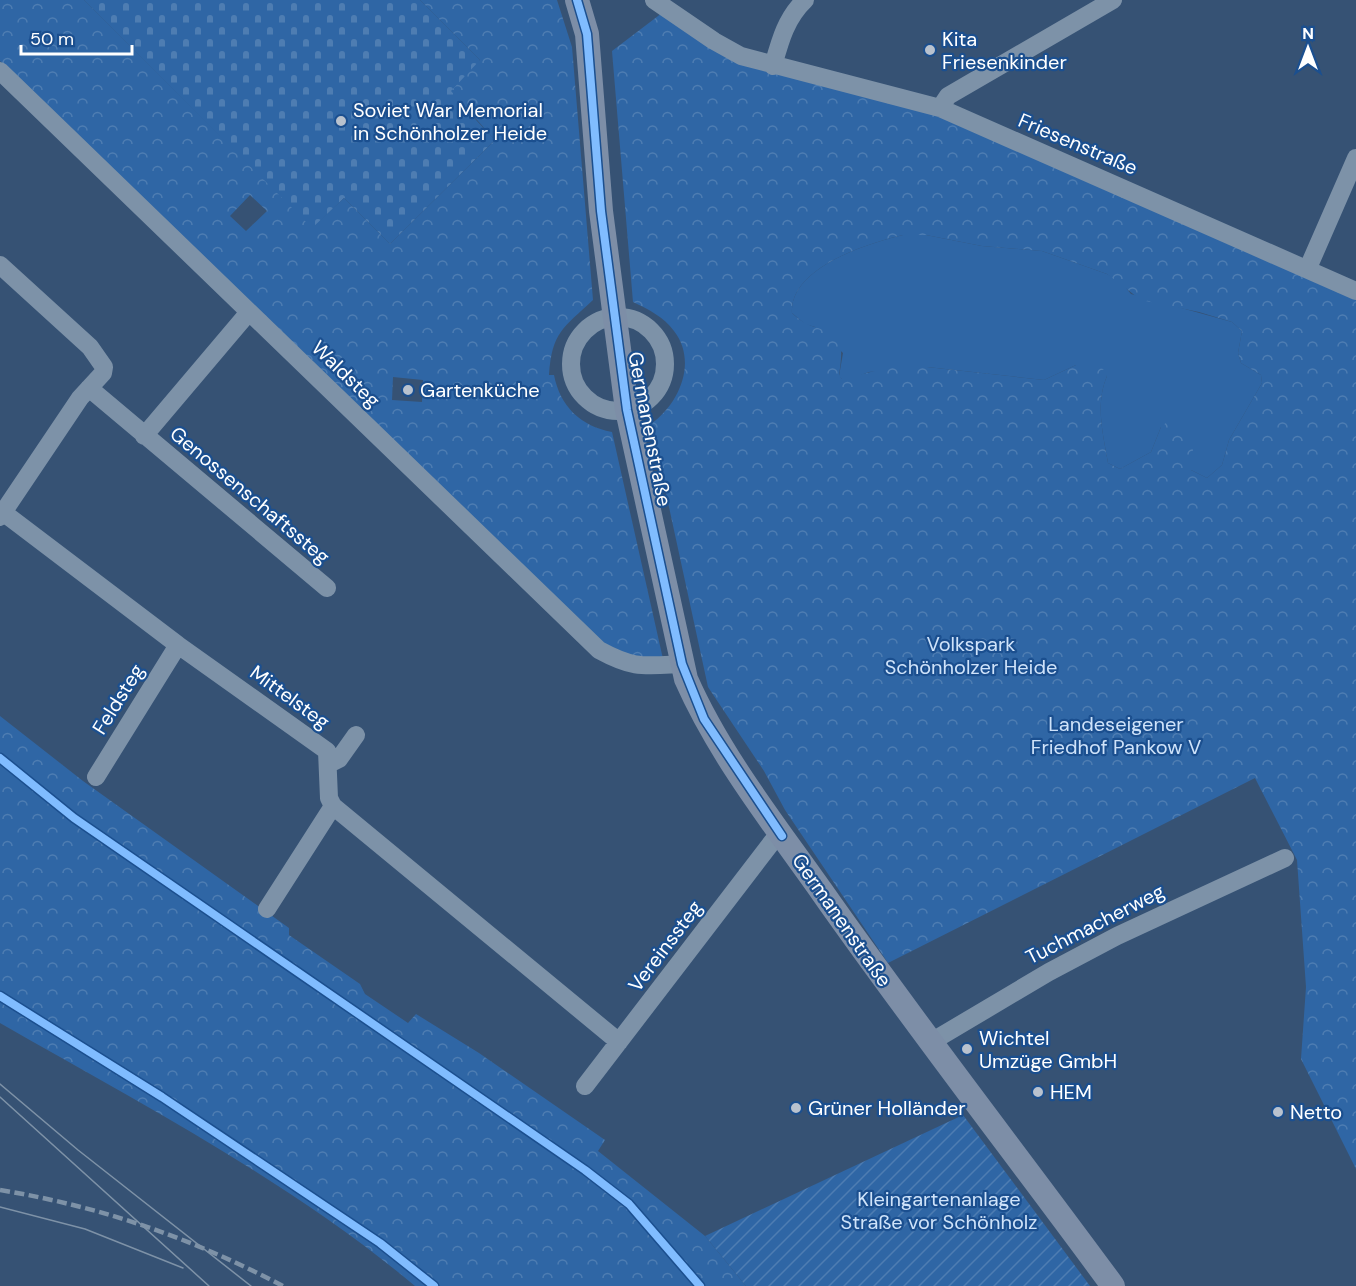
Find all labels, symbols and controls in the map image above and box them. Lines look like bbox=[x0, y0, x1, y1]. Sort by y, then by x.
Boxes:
scale bar bbox=[21, 18, 132, 56]
north arrow bbox=[1278, 18, 1338, 78]
text: N bbox=[1302, 23, 1314, 44]
place label: Kita Friesenkinder bbox=[942, 26, 1067, 75]
text: 50 m bbox=[30, 27, 74, 51]
marker: Kita Friesenkinder bbox=[923, 43, 937, 57]
place label: Soviet War Memorial in Schönholzer Heide bbox=[353, 97, 547, 146]
street label: Friesenstraße bbox=[1014, 107, 1142, 181]
marker: Soviet War Memorial in Schönholzer Heide bbox=[334, 114, 348, 128]
street label: Waldsteg bbox=[306, 335, 386, 413]
street label: Germanenstraße bbox=[622, 349, 678, 509]
place label: Gartenküche bbox=[420, 377, 540, 403]
marker: Gartenküche bbox=[401, 383, 415, 397]
street label: Genossenschaftssteg bbox=[165, 420, 335, 570]
park label: Volkspark Schönholzer Heide bbox=[885, 631, 1057, 680]
street label: Feldsteg bbox=[86, 659, 150, 739]
street label: Mittelsteg bbox=[245, 659, 335, 735]
park label: Landeseigener Friedhof Pankow V bbox=[1031, 711, 1201, 760]
street label: Germanenstraße bbox=[786, 848, 898, 992]
street label: Tuchmacherweg bbox=[1021, 878, 1169, 970]
street label: Vereinssteg bbox=[622, 895, 708, 997]
place label: Wichtel Umzüge GmbH bbox=[979, 1025, 1117, 1074]
marker: Wichtel Umzüge GmbH bbox=[960, 1042, 974, 1056]
place label: HEM bbox=[1050, 1079, 1092, 1105]
marker: HEM bbox=[1031, 1085, 1045, 1099]
place label: Grüner Holländer bbox=[808, 1095, 966, 1121]
place label: Netto bbox=[1290, 1099, 1342, 1125]
marker: Grüner Holländer bbox=[789, 1101, 803, 1115]
marker: Netto bbox=[1271, 1105, 1285, 1119]
park label: Kleingartenanlage Straße vor Schönholz bbox=[841, 1186, 1037, 1235]

